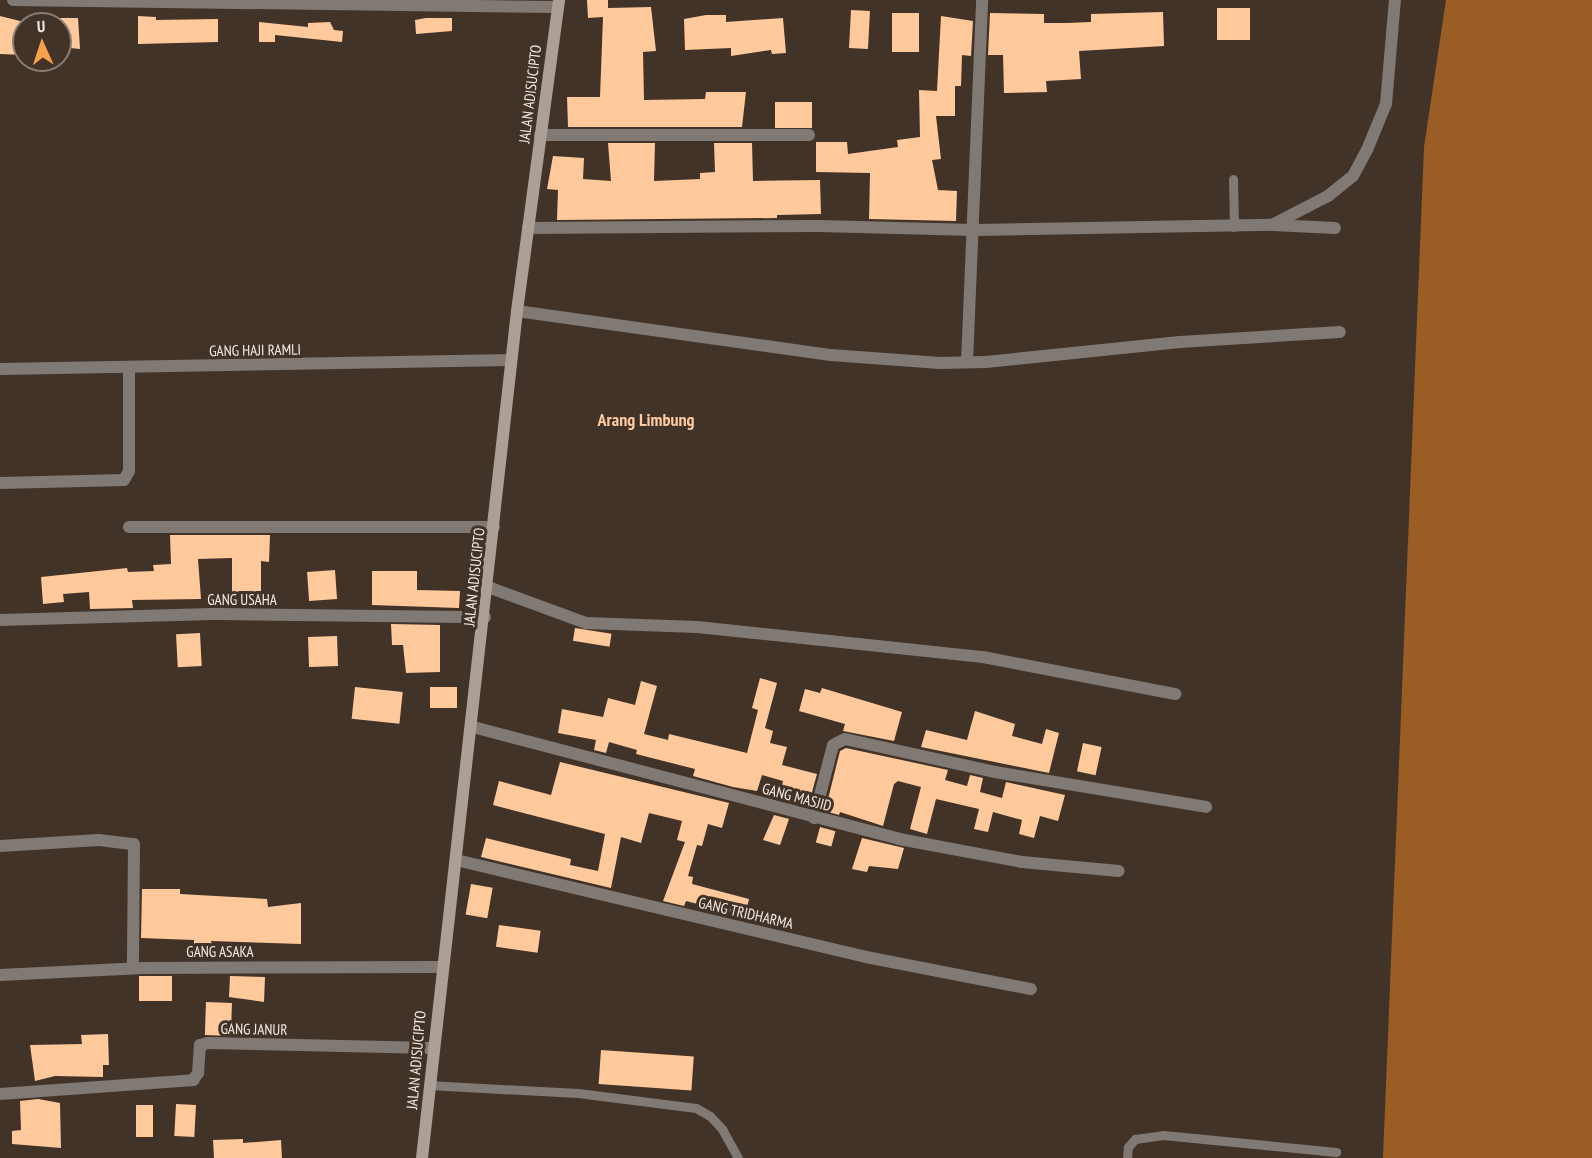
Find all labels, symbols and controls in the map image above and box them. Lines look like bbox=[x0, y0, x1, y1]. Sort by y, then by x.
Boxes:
north arrow bbox=[12, 12, 72, 72]
text: U bbox=[37, 16, 46, 36]
street label: JALAN ADISUCIPTO bbox=[515, 44, 545, 144]
street label: GANG HAJI RAMLI bbox=[209, 340, 301, 360]
district label: Arang Limbung bbox=[597, 409, 695, 431]
street label: JALAN ADISUCIPTO bbox=[460, 527, 488, 627]
street label: GANG USAHA bbox=[207, 591, 277, 609]
street label: GANG MASJID bbox=[760, 779, 834, 815]
street label: GANG TRIDHARMA bbox=[697, 893, 795, 933]
street label: GANG ASAKA bbox=[186, 943, 254, 961]
street label: JALAN ADISUCIPTO bbox=[403, 1010, 429, 1110]
street label: GANG JANUR bbox=[220, 1019, 288, 1039]

